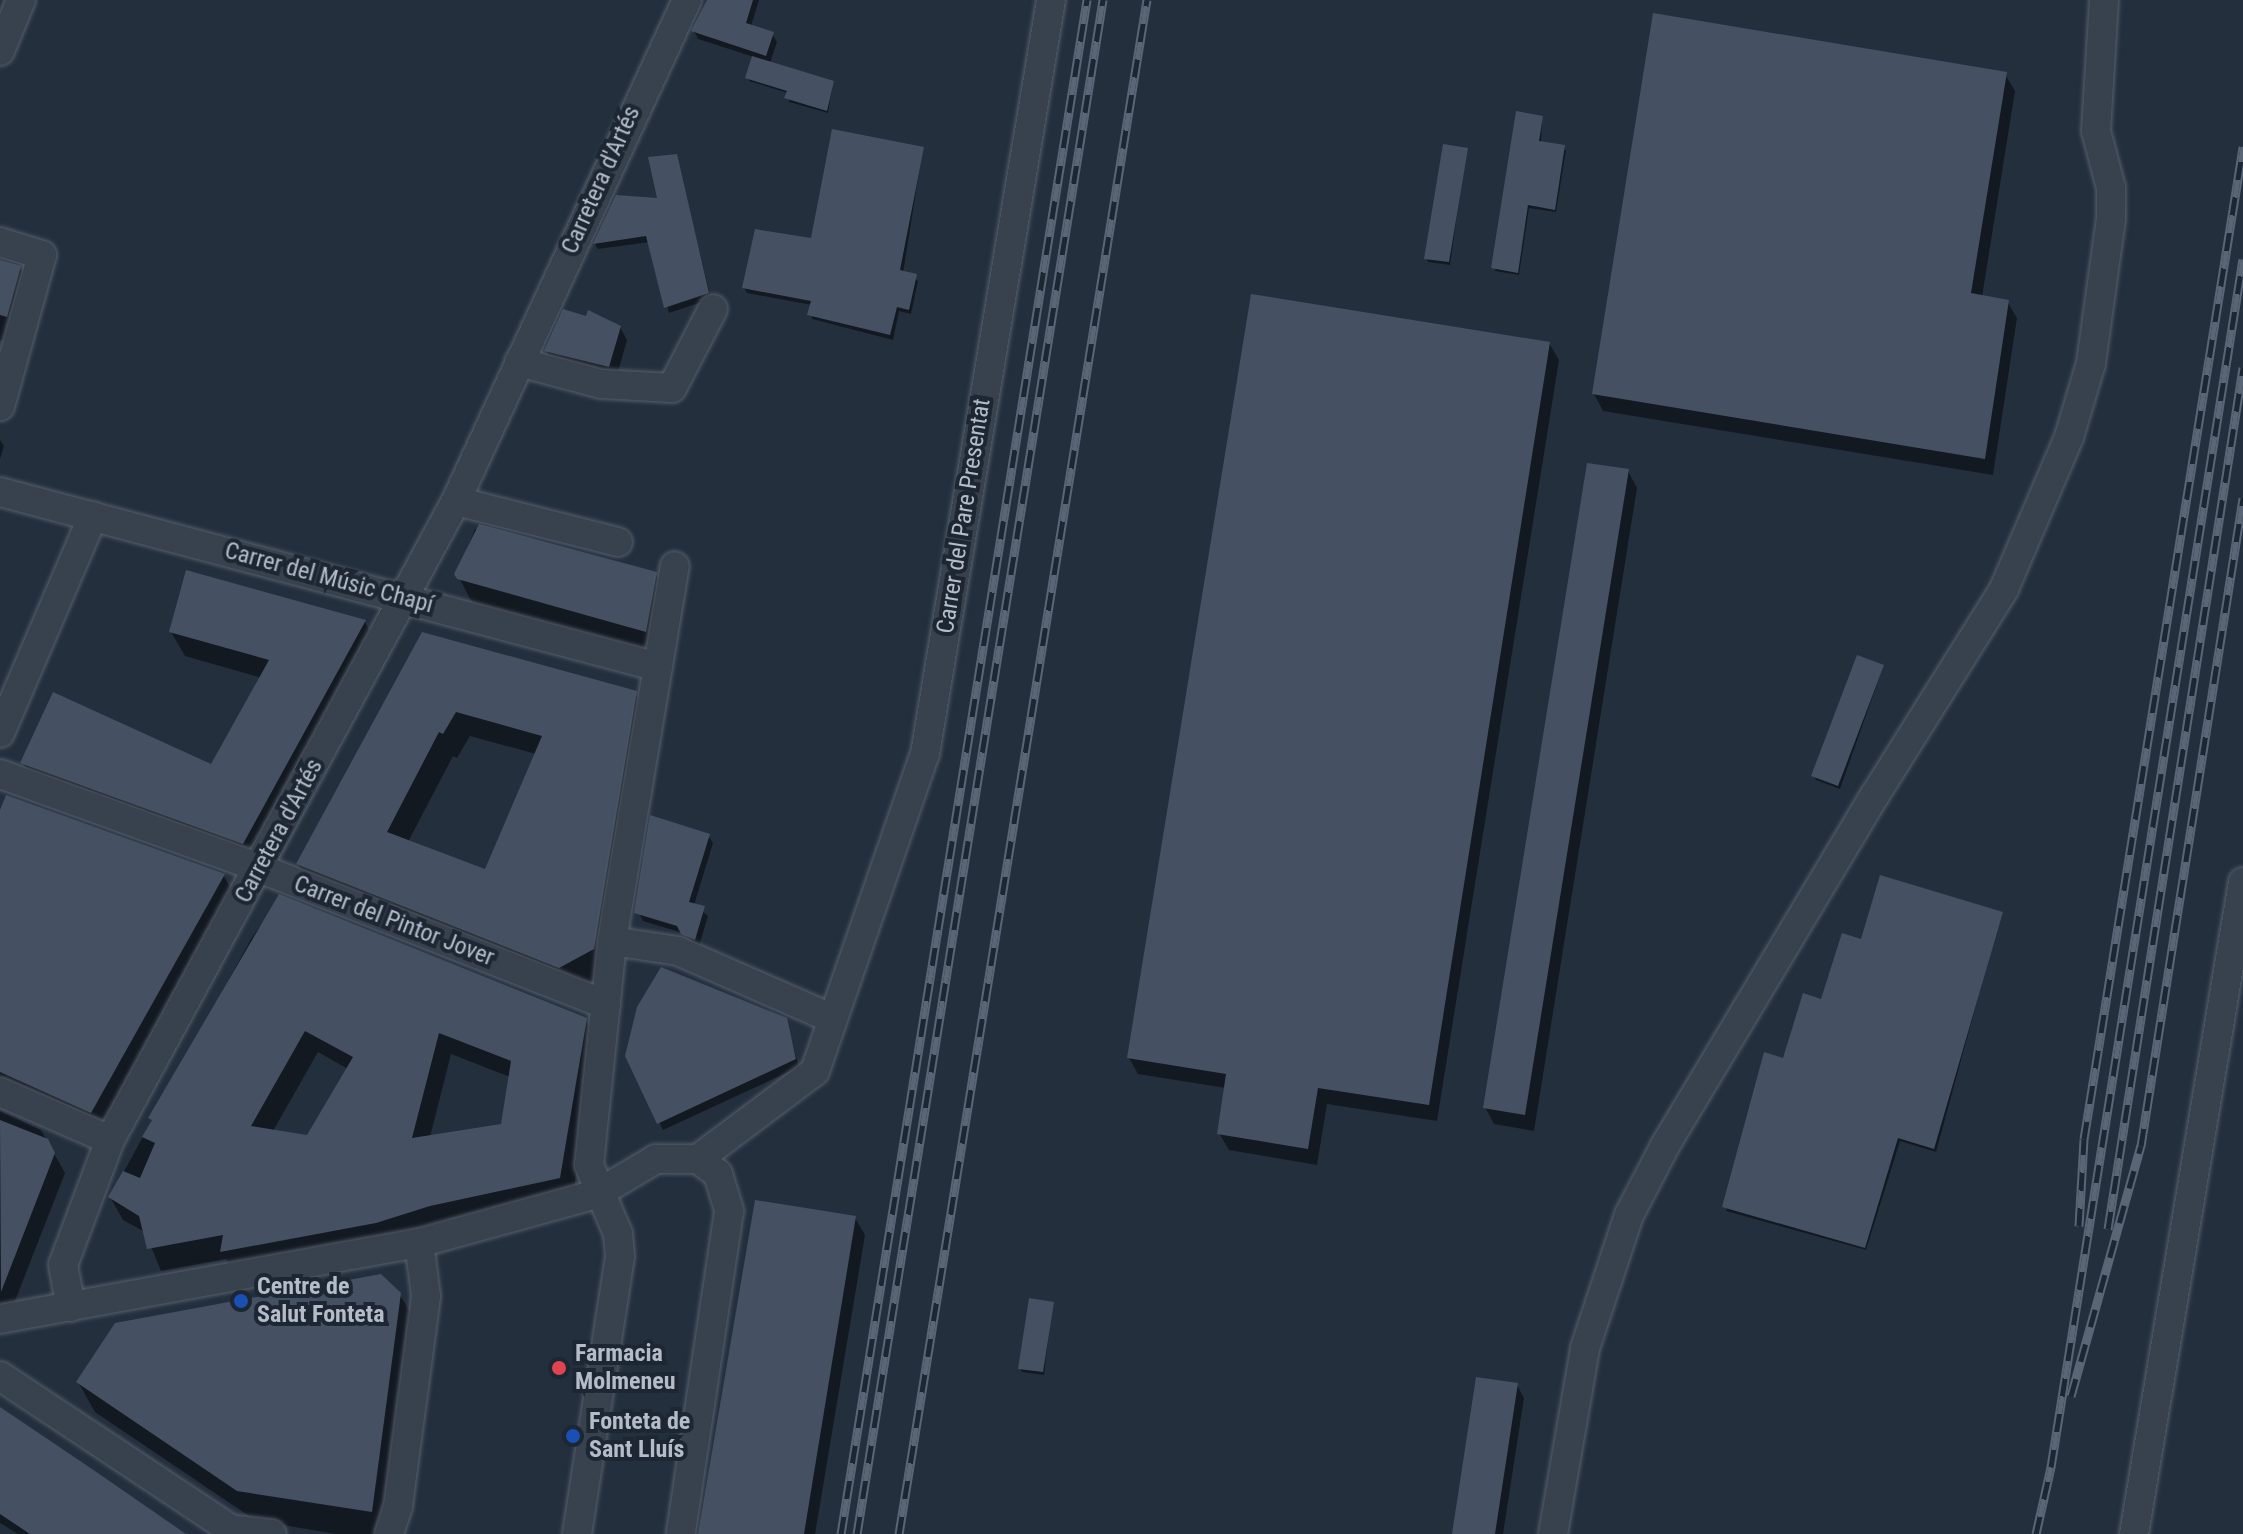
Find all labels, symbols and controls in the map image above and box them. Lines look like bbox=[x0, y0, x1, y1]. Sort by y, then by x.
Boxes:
street label: Carretera d'Artés bbox=[556, 102, 646, 258]
street label: Carrer del Pare Presentat bbox=[931, 396, 997, 636]
street label: Carrer del Músic Chapí bbox=[222, 536, 436, 620]
street label: Carretera d'Artés bbox=[229, 754, 329, 908]
street label: Carrer del Pintor Jover bbox=[290, 870, 498, 972]
place label: Centre de Salut Fonteta bbox=[257, 1273, 384, 1329]
marker: Centre de Salut Fonteta bbox=[232, 1292, 250, 1310]
place label: Farmacia Molmeneu bbox=[575, 1340, 676, 1396]
marker: Farmacia Molmeneu bbox=[550, 1359, 568, 1377]
place label: Fonteta de Sant Lluís bbox=[589, 1408, 690, 1464]
marker: Fonteta de Sant Lluís bbox=[564, 1427, 582, 1445]

